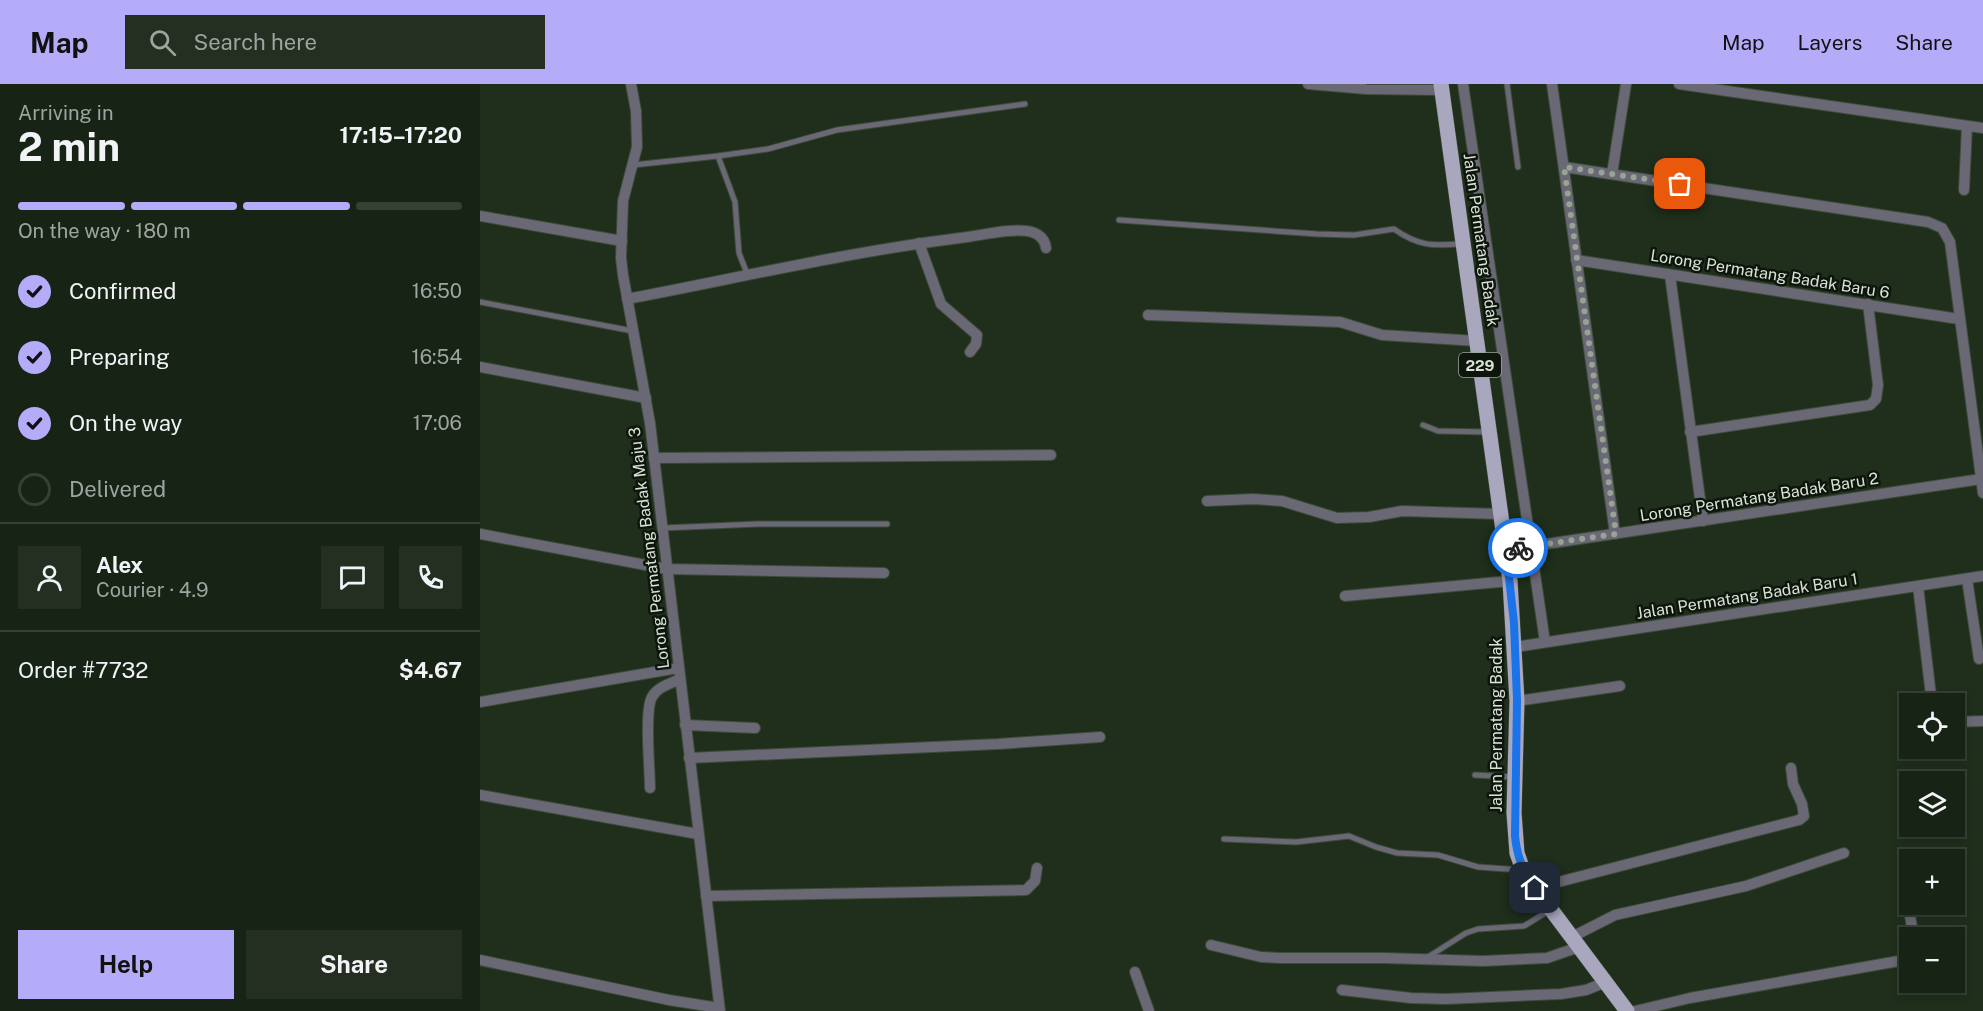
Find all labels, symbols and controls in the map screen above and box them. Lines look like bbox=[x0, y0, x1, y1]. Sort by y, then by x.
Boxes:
search box bbox=[125, 15, 545, 69]
text: Map bbox=[30, 26, 89, 59]
icon: search bbox=[146, 26, 179, 59]
text: Search here bbox=[194, 29, 317, 55]
text: Map bbox=[1722, 30, 1765, 55]
text: Layers bbox=[1798, 30, 1862, 55]
text: Share bbox=[1895, 30, 1953, 55]
text: Arriving in bbox=[18, 101, 113, 125]
text: 17:15–17:20 bbox=[339, 122, 462, 148]
text: 2 min bbox=[18, 124, 120, 170]
street label: Jalan Permatang Badak bbox=[1459, 152, 1503, 328]
pin bbox=[1654, 158, 1705, 209]
icon: bag bbox=[1663, 167, 1696, 200]
text: On the way · 180 m bbox=[18, 219, 190, 243]
street label: Lorong Permatang Badak Baru 6 bbox=[1649, 246, 1891, 302]
icon: check bbox=[18, 275, 51, 308]
text: Confirmed bbox=[69, 278, 176, 304]
text: 16:50 bbox=[412, 279, 462, 303]
icon: check bbox=[18, 341, 51, 374]
text: Preparing bbox=[69, 344, 170, 370]
text: 16:54 bbox=[412, 345, 462, 369]
road number: 229 bbox=[1459, 353, 1501, 377]
icon: check bbox=[18, 407, 51, 440]
text: On the way bbox=[69, 410, 182, 436]
text: 17:06 bbox=[413, 411, 462, 435]
street label: Lorong Permatang Badak Maju 3 bbox=[625, 426, 673, 670]
street label: Lorong Permatang Badak Baru 2 bbox=[1638, 469, 1880, 525]
text: Delivered bbox=[69, 476, 166, 502]
courier bbox=[1488, 518, 1548, 578]
icon: bike bbox=[1502, 532, 1535, 565]
button: person bbox=[18, 546, 81, 609]
button: chat bbox=[321, 546, 384, 609]
button: phone bbox=[399, 546, 462, 609]
text: Alex bbox=[96, 552, 143, 578]
street label: Jalan Permatang Badak Baru 1 bbox=[1635, 569, 1859, 623]
text: Courier · 4.9 bbox=[96, 578, 208, 602]
street label: Jalan Permatang Badak bbox=[1487, 638, 1506, 812]
text: Order #7732 bbox=[18, 657, 148, 683]
text: $4.67 bbox=[399, 657, 462, 683]
map controls bbox=[1899, 693, 1965, 993]
button: locate bbox=[1899, 693, 1965, 759]
button: layers bbox=[1899, 771, 1965, 837]
button: + bbox=[1899, 849, 1965, 915]
pin bbox=[1509, 862, 1560, 913]
icon: home bbox=[1518, 871, 1551, 904]
button: − bbox=[1899, 927, 1965, 993]
button: Help bbox=[18, 930, 234, 999]
button: Share bbox=[246, 930, 462, 999]

